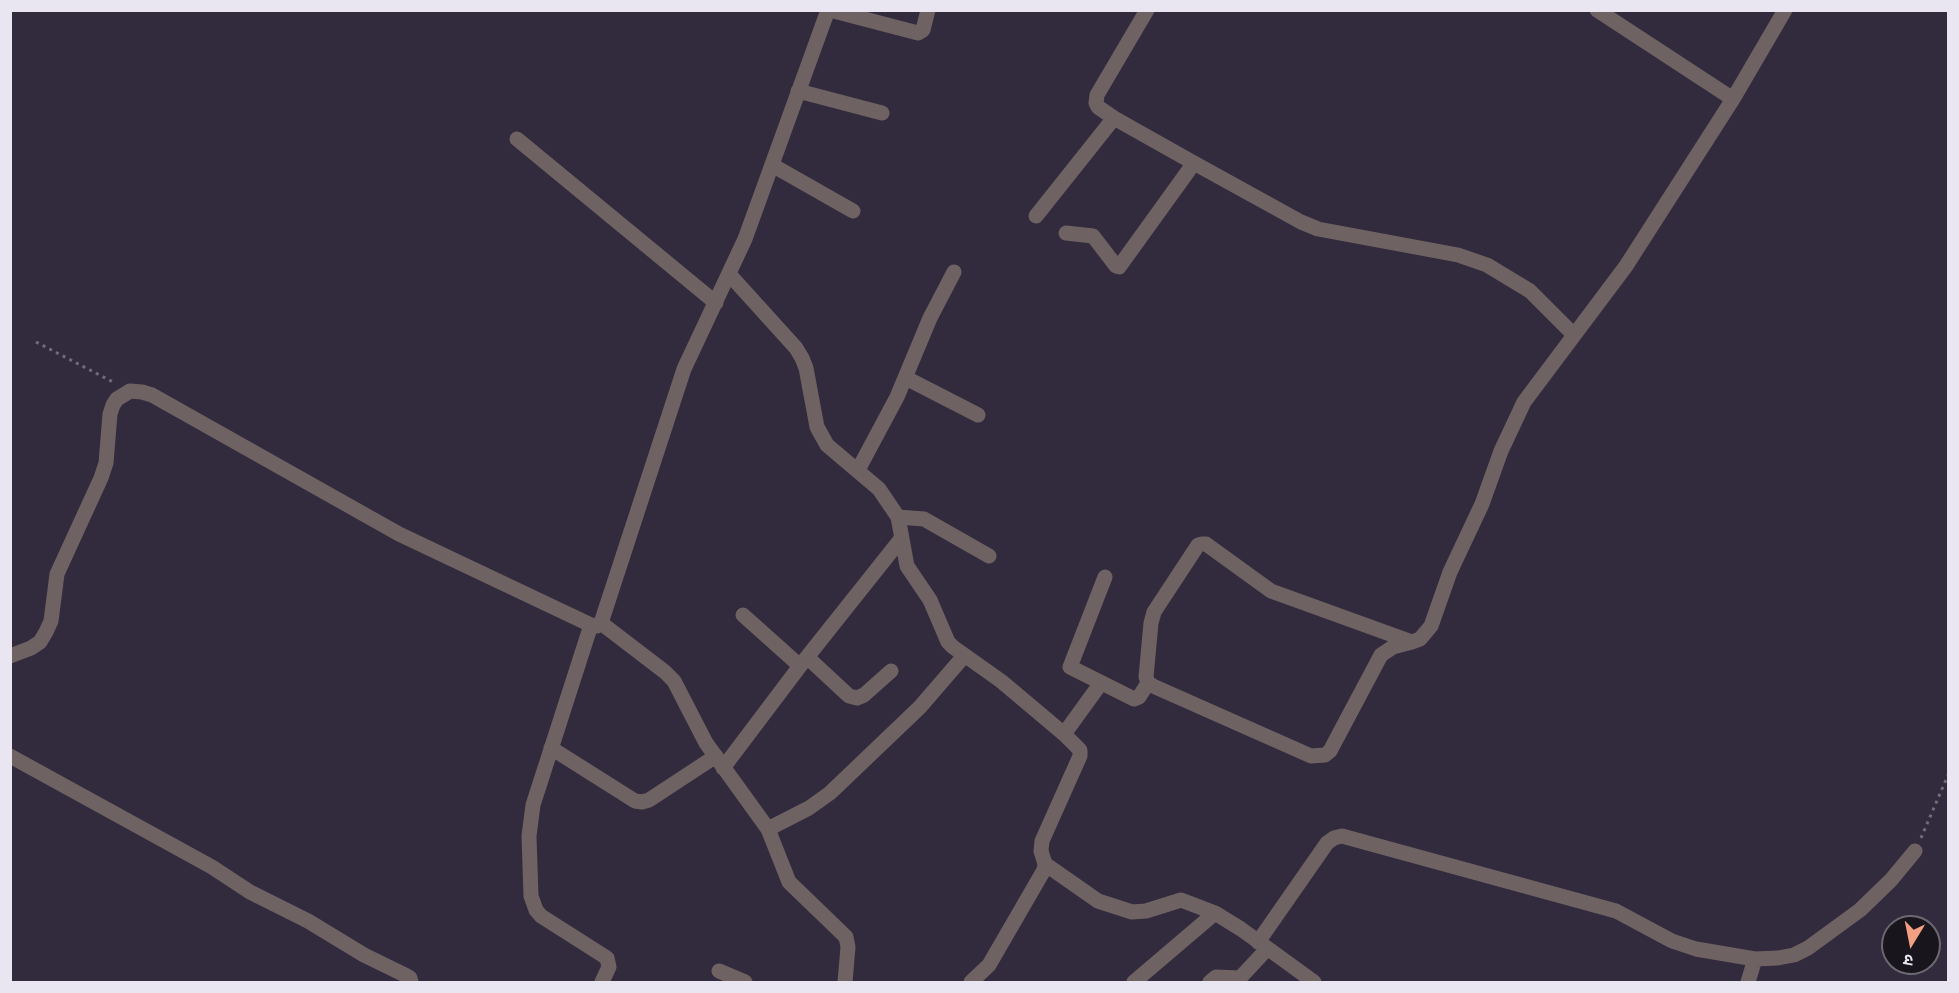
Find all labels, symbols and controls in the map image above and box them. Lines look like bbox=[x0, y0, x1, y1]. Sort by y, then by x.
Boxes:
north arrow bbox=[1881, 915, 1941, 975]
text: उ bbox=[1902, 950, 1915, 971]

